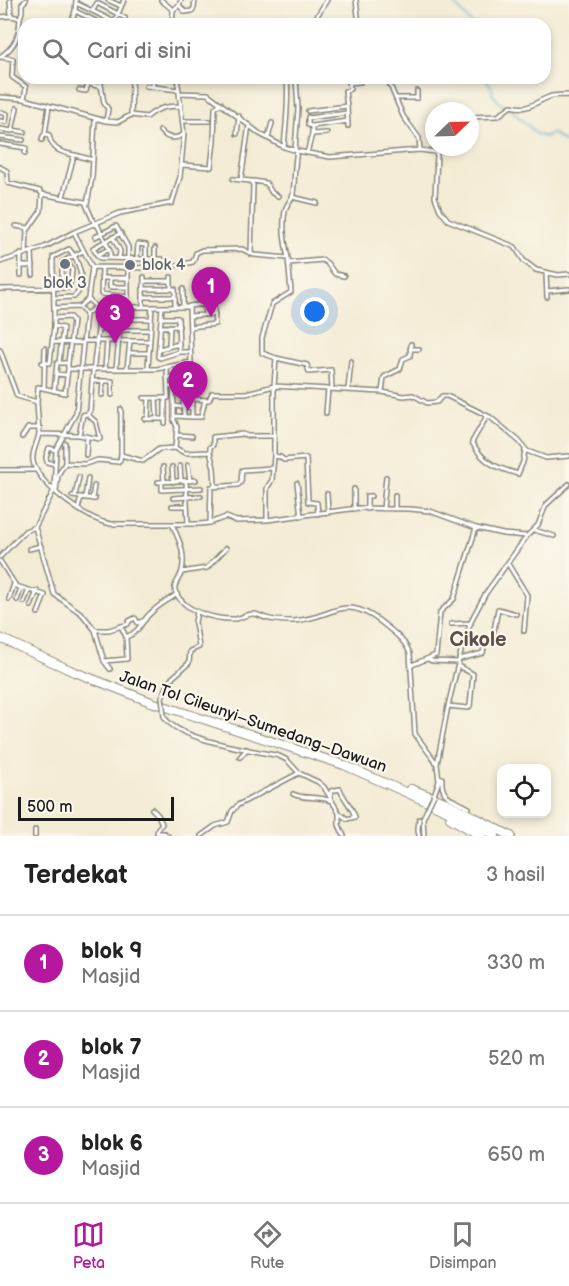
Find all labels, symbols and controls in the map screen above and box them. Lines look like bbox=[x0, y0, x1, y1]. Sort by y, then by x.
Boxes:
search box bbox=[18, 18, 551, 84]
icon: search bbox=[39, 35, 72, 68]
text: Cari di sini bbox=[87, 38, 191, 65]
north arrow bbox=[425, 102, 479, 156]
place label: blok 4 bbox=[142, 256, 186, 275]
marker: blok 3 bbox=[58, 257, 72, 271]
marker: blok 4 bbox=[123, 258, 137, 272]
pin: 1 bbox=[192, 268, 230, 317]
place label: blok 3 bbox=[43, 274, 87, 293]
pin: 3 bbox=[96, 294, 134, 344]
your location bbox=[300, 297, 329, 326]
pin: 2 bbox=[168, 362, 207, 411]
district label: Cikole bbox=[449, 628, 507, 652]
street label: Jalan Tol Cileunyi–Sumedang–Dawuan bbox=[117, 667, 389, 777]
map controls bbox=[497, 764, 551, 818]
button: locate bbox=[497, 764, 551, 818]
scale bar bbox=[18, 794, 174, 822]
text: 500 m bbox=[27, 798, 73, 817]
text: Terdekat bbox=[24, 860, 127, 891]
text: 3 hasil bbox=[486, 863, 545, 887]
text: blok 9 bbox=[81, 938, 142, 965]
text: 1 bbox=[39, 951, 48, 975]
text: 330 m bbox=[487, 951, 545, 975]
text: Masjid bbox=[81, 965, 140, 989]
text: blok 7 bbox=[81, 1034, 142, 1061]
text: 2 bbox=[38, 1047, 49, 1071]
text: 520 m bbox=[488, 1047, 545, 1071]
text: Masjid bbox=[81, 1061, 140, 1085]
text: blok 6 bbox=[81, 1130, 143, 1157]
text: 3 bbox=[38, 1143, 49, 1167]
text: 650 m bbox=[488, 1143, 545, 1167]
text: Masjid bbox=[81, 1157, 140, 1181]
tab: Peta bbox=[72, 1218, 105, 1273]
tab: Rute bbox=[250, 1218, 284, 1273]
tab: Disimpan bbox=[429, 1218, 497, 1273]

